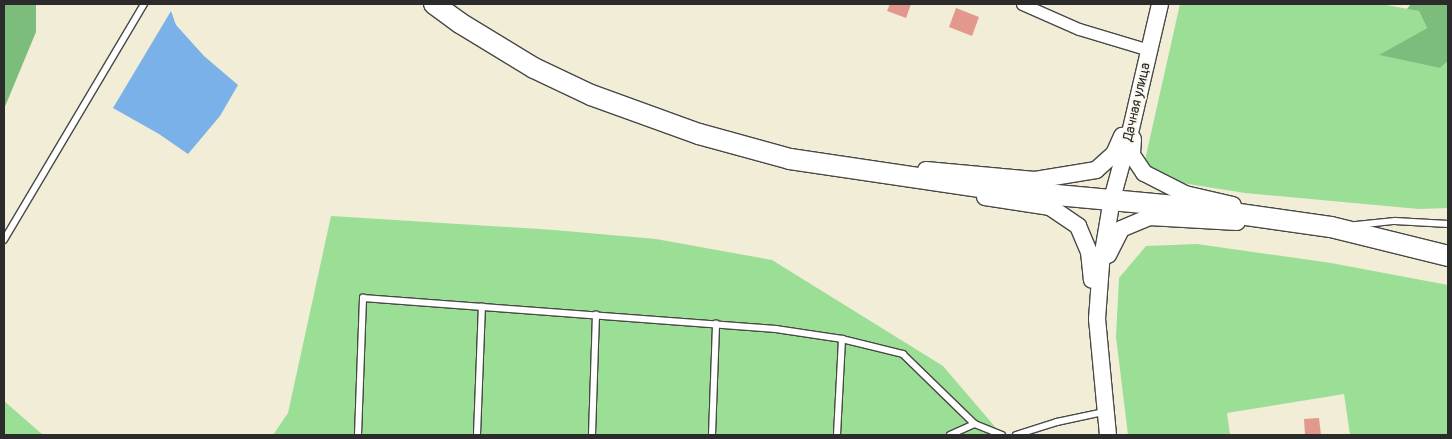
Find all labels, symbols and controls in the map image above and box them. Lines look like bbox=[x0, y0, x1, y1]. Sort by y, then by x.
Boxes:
street label: Дачная улица bbox=[1120, 61, 1154, 143]

